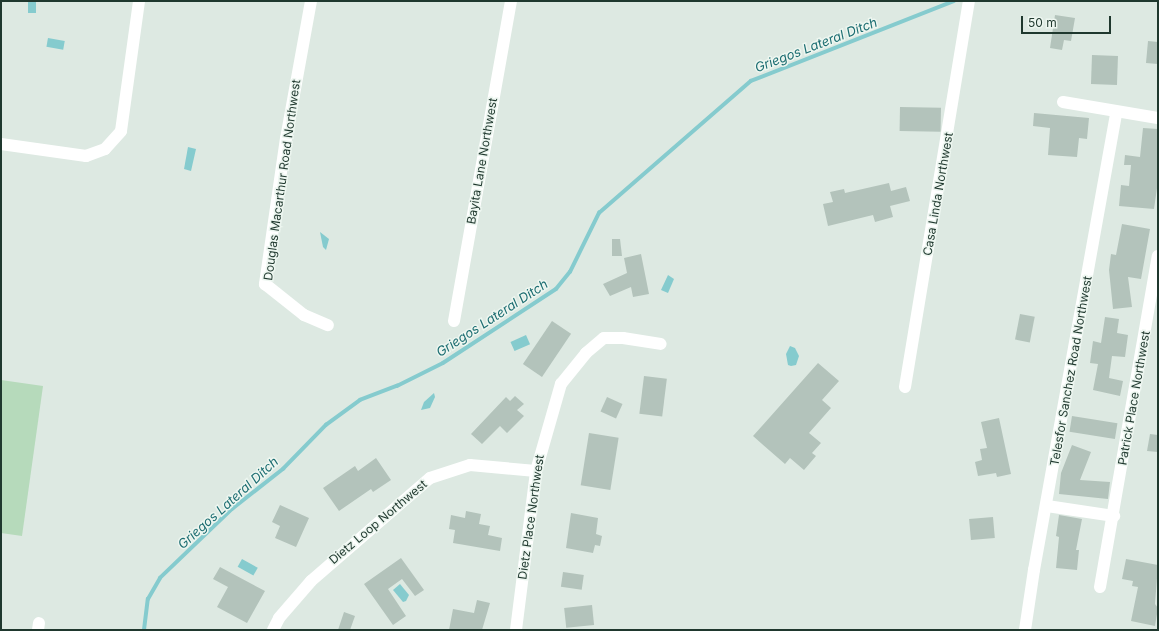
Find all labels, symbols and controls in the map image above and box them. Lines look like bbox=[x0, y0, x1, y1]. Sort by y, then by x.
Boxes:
scale bar bbox=[1023, 8, 1113, 34]
water label: Griegos Lateral Ditch bbox=[753, 14, 879, 76]
text: 50 m bbox=[1028, 15, 1057, 30]
street label: Douglas Macarthur Road Northwest bbox=[261, 79, 303, 281]
street label: Bayita Lane Northwest bbox=[464, 97, 500, 225]
street label: Casa Linda Northwest bbox=[920, 131, 956, 257]
street label: Telesfor Sanchez Road Northwest bbox=[1047, 275, 1095, 467]
water label: Griegos Lateral Ditch bbox=[433, 276, 551, 360]
street label: Patrick Place Northwest bbox=[1115, 330, 1153, 466]
water label: Griegos Lateral Ditch bbox=[175, 454, 281, 552]
street label: Dietz Place Northwest bbox=[515, 454, 547, 580]
street label: Dietz Loop Northwest bbox=[326, 477, 430, 567]

